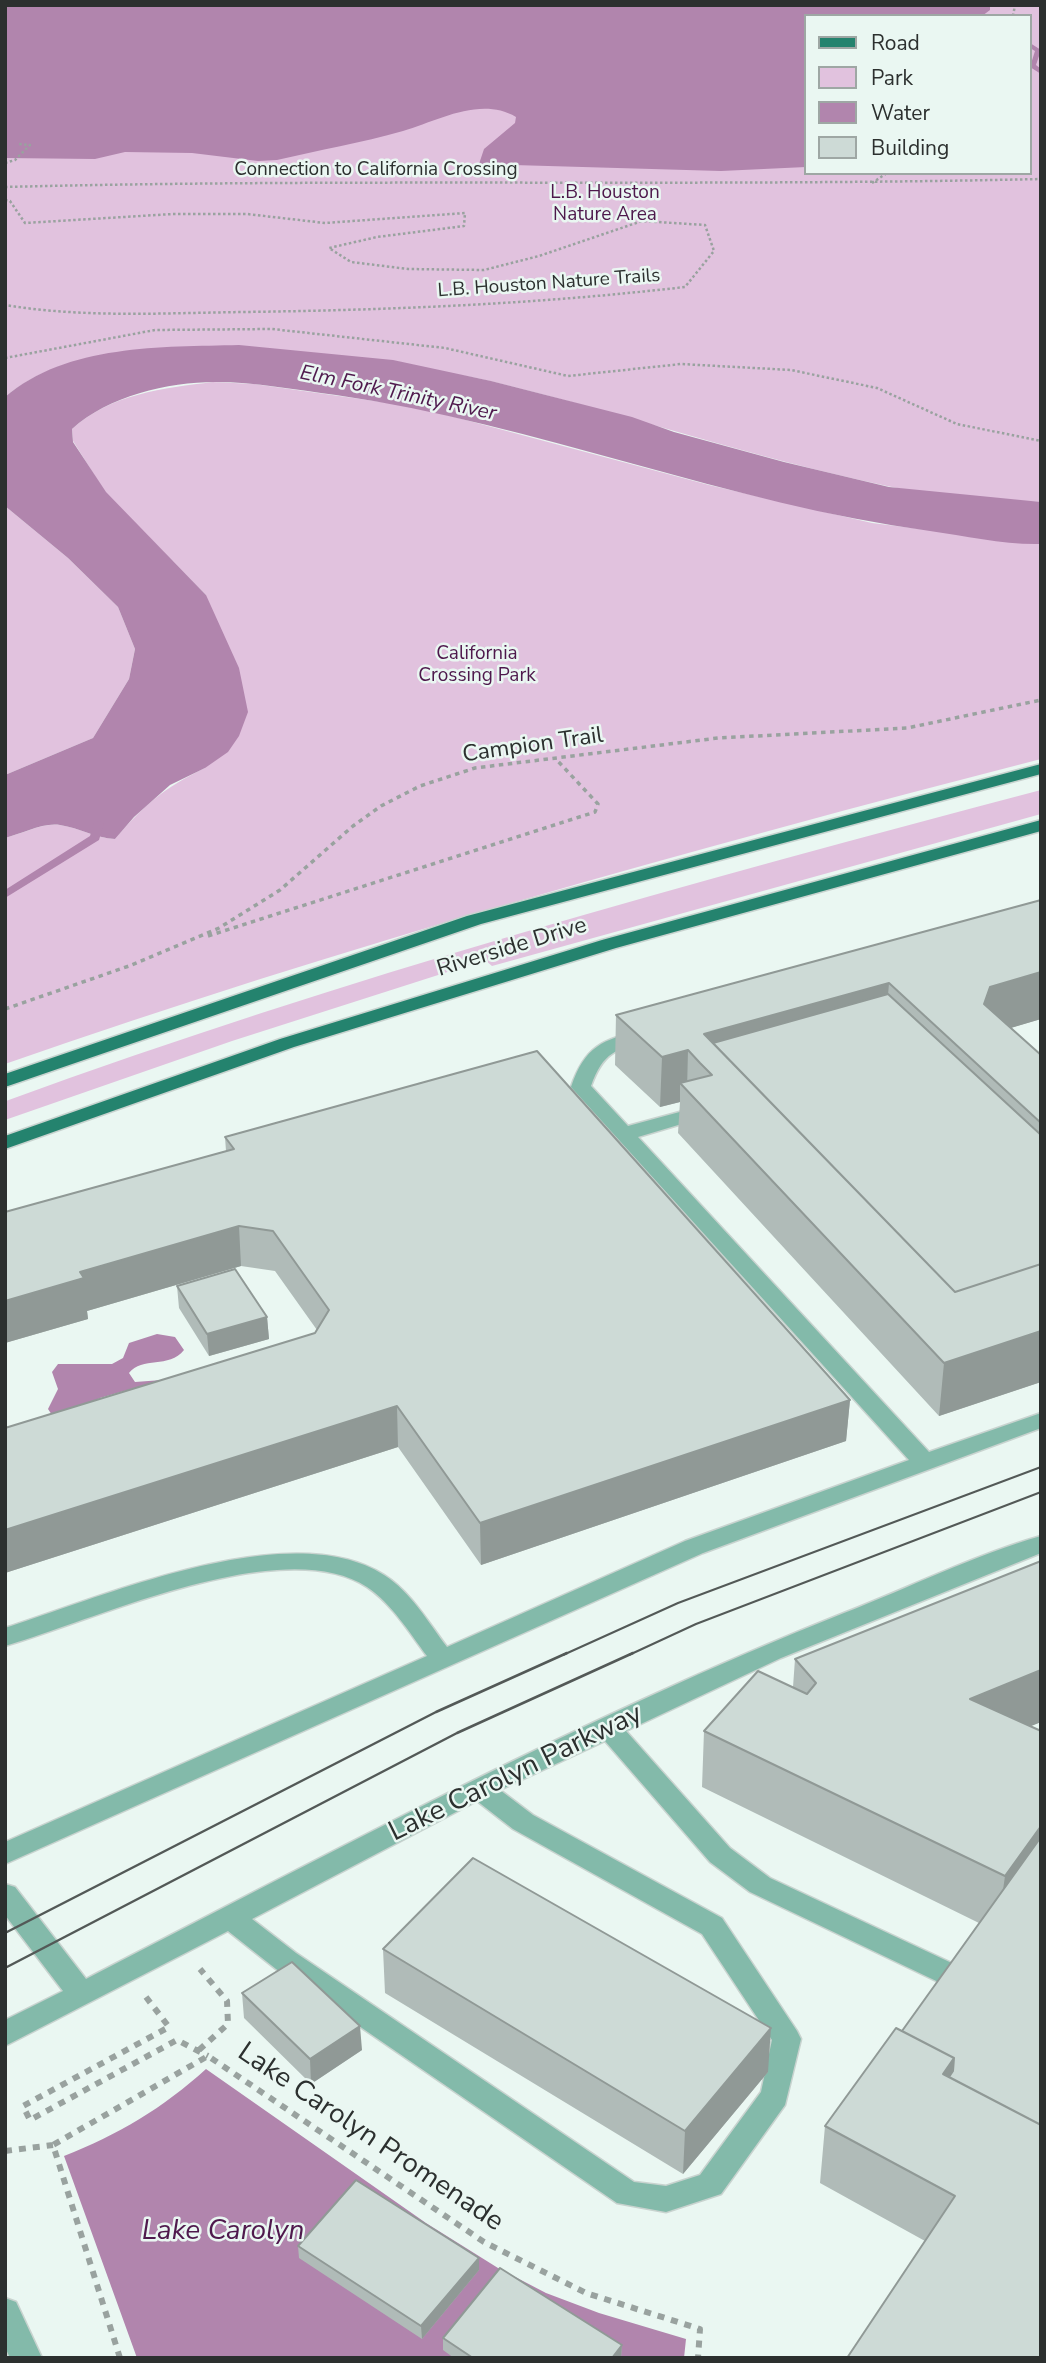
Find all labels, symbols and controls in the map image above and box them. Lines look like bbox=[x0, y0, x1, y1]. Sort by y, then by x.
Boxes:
legend bbox=[804, 14, 1032, 175]
text: Road bbox=[871, 29, 920, 57]
text: Park bbox=[871, 64, 913, 92]
text: Water bbox=[871, 99, 930, 127]
text: Building bbox=[871, 134, 949, 162]
street label: Connection to California Crossing bbox=[234, 159, 518, 181]
park label: L.B. Houston Nature Area bbox=[550, 182, 660, 226]
street label: L.B. Houston Nature Trails bbox=[437, 265, 661, 303]
water label: Elm Fork Trinity River bbox=[297, 361, 499, 427]
park label: California Crossing Park bbox=[418, 643, 536, 687]
street label: Campion Trail bbox=[461, 722, 605, 770]
street label: Riverside Drive bbox=[434, 912, 590, 984]
street label: Lake Carolyn Parkway bbox=[384, 1698, 648, 1850]
street label: Lake Carolyn Promenade bbox=[231, 2036, 509, 2240]
water label: Lake Carolyn bbox=[142, 2215, 304, 2249]

